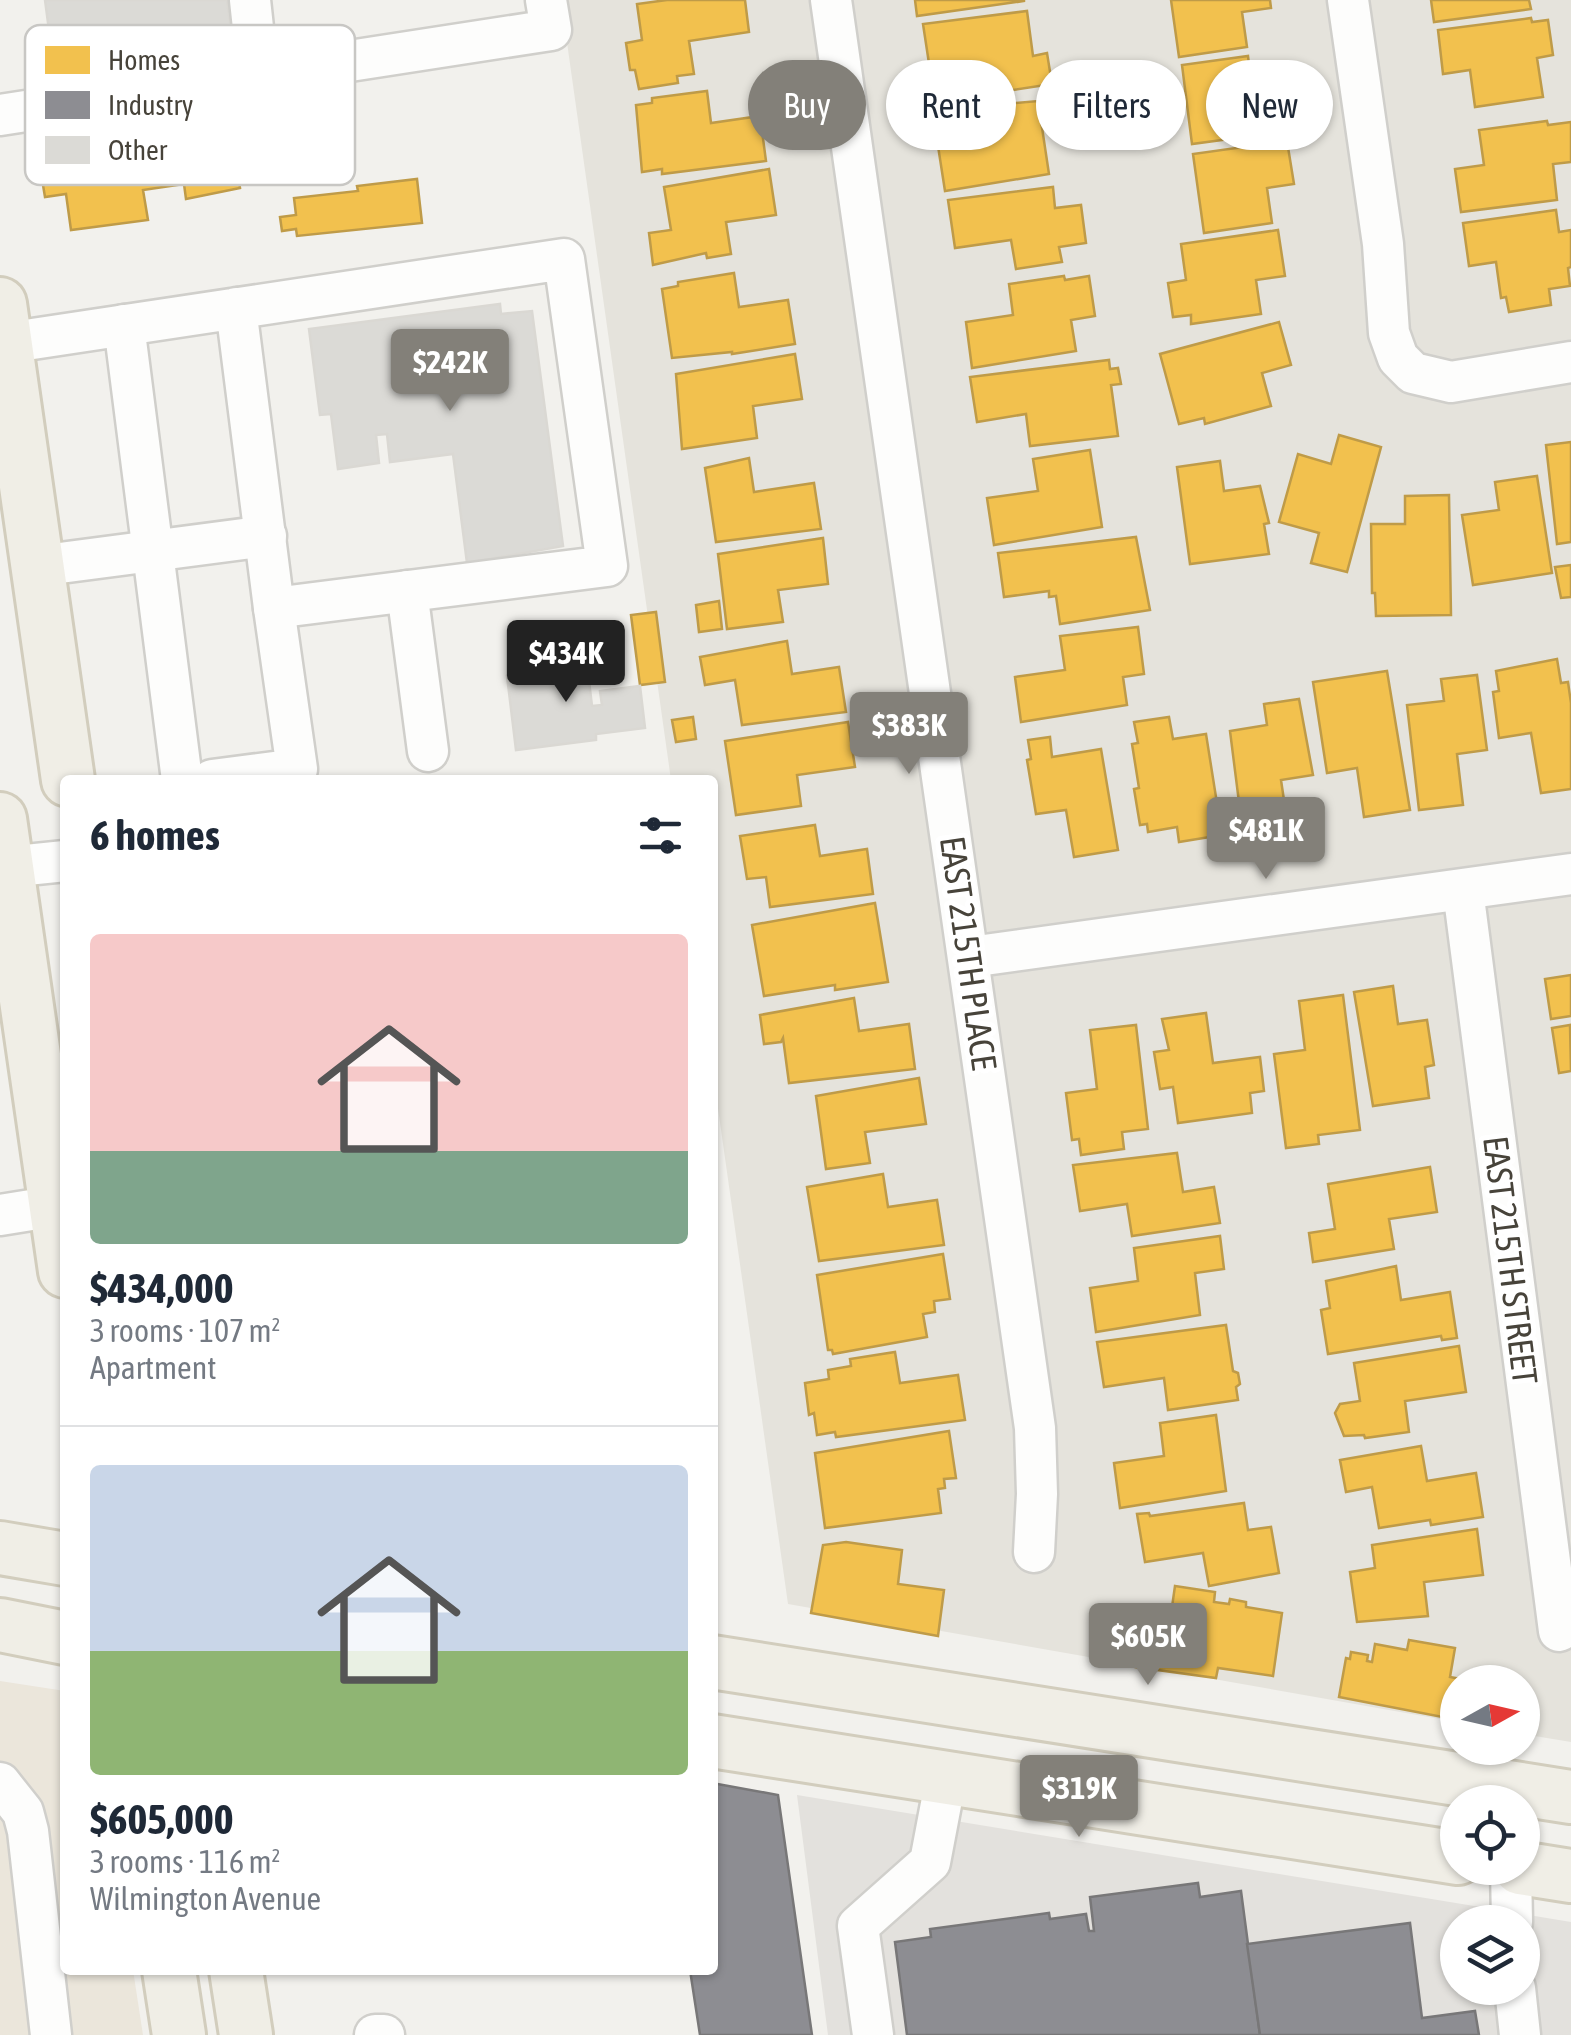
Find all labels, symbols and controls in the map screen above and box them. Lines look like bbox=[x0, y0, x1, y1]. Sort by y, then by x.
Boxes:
legend bbox=[25, 25, 355, 185]
text: Homes bbox=[108, 44, 180, 76]
chip: Buy bbox=[748, 60, 866, 150]
chip: Rent bbox=[886, 60, 1016, 150]
chip: Filters bbox=[1036, 60, 1186, 150]
chip: New bbox=[1206, 60, 1333, 150]
text: Industry bbox=[108, 89, 193, 121]
text: Other bbox=[108, 134, 168, 166]
pin: $242K bbox=[380, 329, 520, 414]
text: $242K bbox=[413, 343, 487, 380]
pin: $434K bbox=[496, 620, 636, 705]
text: $434K bbox=[529, 634, 603, 671]
pin: $383K bbox=[839, 692, 979, 777]
text: $383K bbox=[872, 706, 946, 743]
pin: $481K bbox=[1196, 797, 1336, 882]
icon: filters bbox=[633, 808, 688, 863]
text: 6 homes bbox=[90, 811, 220, 859]
text: $481K bbox=[1229, 811, 1303, 848]
street label: EAST 215TH PLACE bbox=[933, 834, 1005, 1072]
icon: home bbox=[299, 999, 479, 1179]
street label: EAST 215TH STREET bbox=[1476, 1134, 1546, 1386]
text: $434,000 bbox=[90, 1264, 234, 1312]
text: 3 rooms · 107 m² bbox=[90, 1312, 280, 1349]
text: Apartment bbox=[90, 1349, 216, 1386]
icon: home bbox=[299, 1530, 479, 1710]
pin: $605K bbox=[1078, 1603, 1218, 1688]
text: $605K bbox=[1111, 1617, 1185, 1654]
north arrow bbox=[1440, 1665, 1540, 1765]
map controls bbox=[1440, 1665, 1540, 2005]
pin: $319K bbox=[1009, 1755, 1149, 1840]
text: $319K bbox=[1042, 1769, 1116, 1806]
button: locate bbox=[1440, 1785, 1540, 1885]
text: $605,000 bbox=[90, 1795, 234, 1843]
text: 3 rooms · 116 m² bbox=[90, 1843, 280, 1880]
text: Wilmington Avenue bbox=[90, 1880, 321, 1917]
button: layers bbox=[1440, 1905, 1540, 2005]

